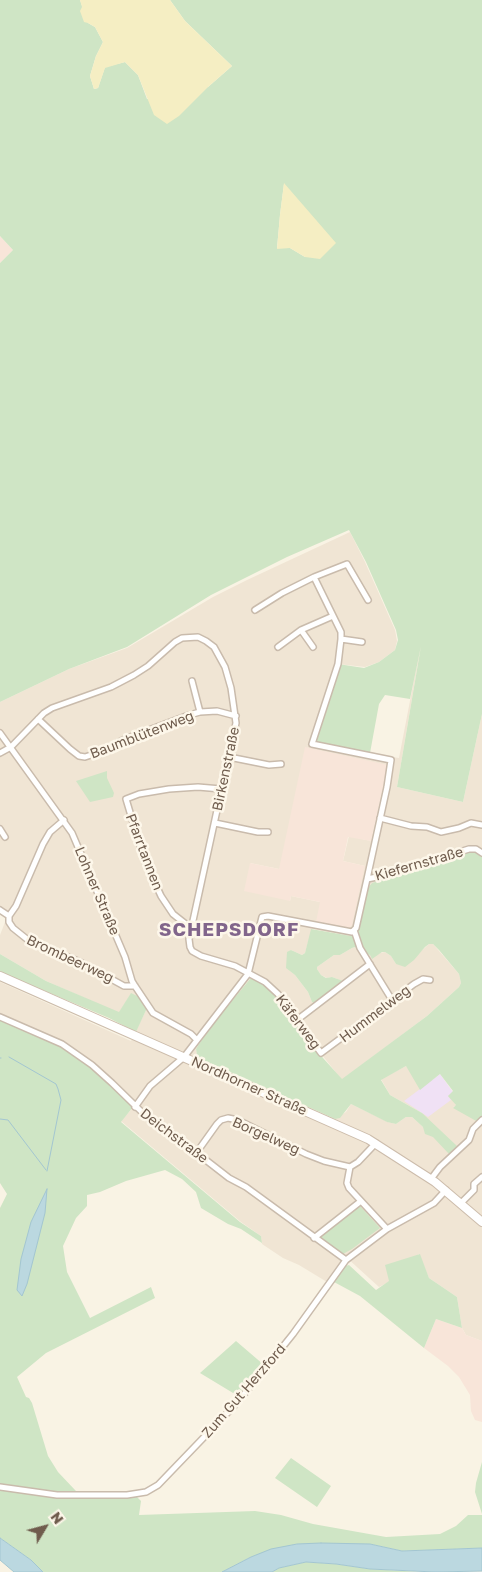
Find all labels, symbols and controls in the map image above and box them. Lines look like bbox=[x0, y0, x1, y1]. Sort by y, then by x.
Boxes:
street label: Baumblütenweg bbox=[88, 707, 196, 763]
street label: Birkenstraße bbox=[209, 725, 243, 813]
street label: Pfarrtannen bbox=[122, 811, 166, 893]
street label: Kiefernstraße bbox=[373, 843, 465, 885]
street label: Lohner Straße bbox=[71, 844, 123, 938]
district label: SCHEPSDORF bbox=[157, 919, 301, 941]
street label: Brombeerweg bbox=[24, 932, 116, 986]
street label: Hummelweg bbox=[336, 982, 414, 1046]
street label: Käferweg bbox=[272, 991, 324, 1053]
street label: Nordhorner Straße bbox=[189, 1053, 309, 1119]
street label: Deichstraße bbox=[137, 1105, 211, 1167]
street label: Borgelweg bbox=[230, 1114, 302, 1158]
street label: Zum Gut Herzford bbox=[199, 1341, 289, 1441]
north arrow bbox=[20, 1502, 70, 1552]
text: N bbox=[47, 1508, 67, 1527]

